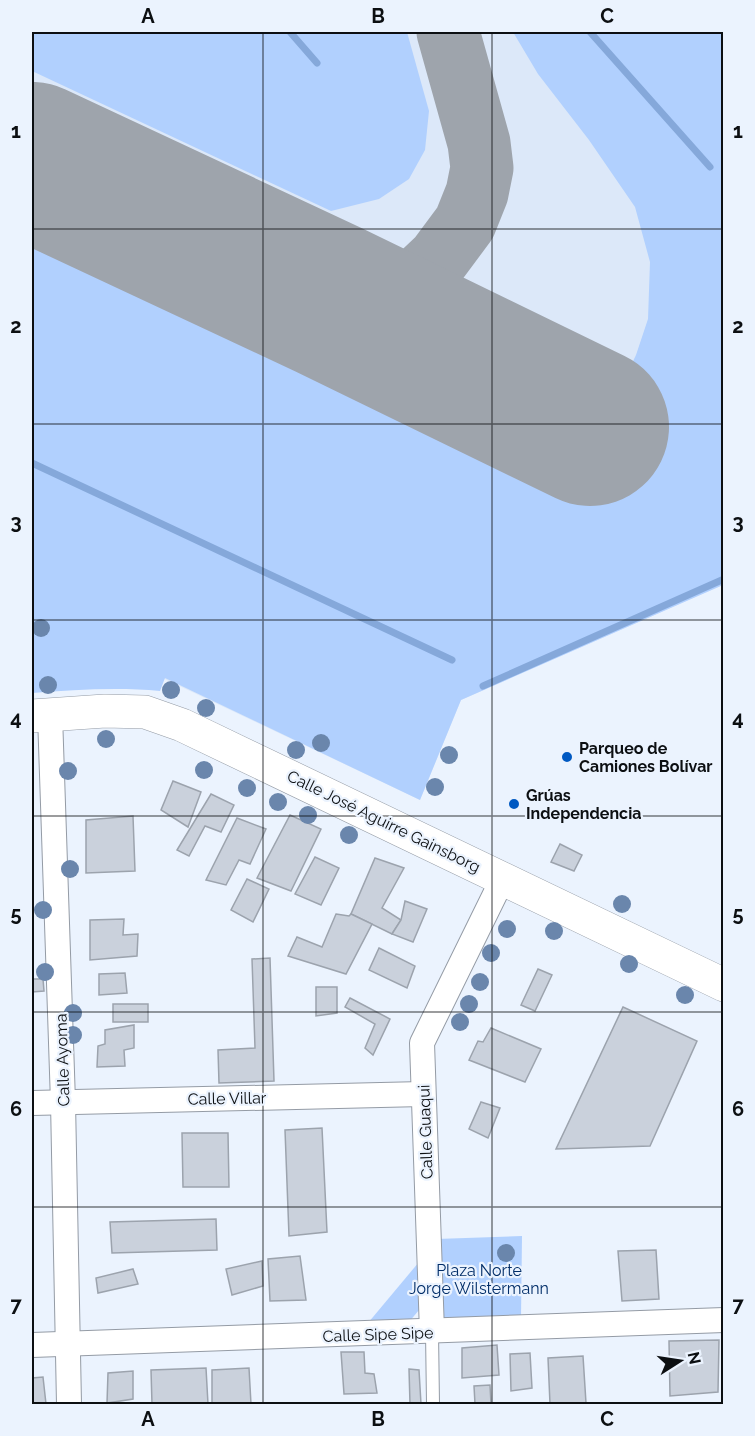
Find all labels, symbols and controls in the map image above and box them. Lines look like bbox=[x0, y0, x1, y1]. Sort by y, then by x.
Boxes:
text: A bbox=[141, 4, 155, 28]
text: B bbox=[371, 4, 385, 28]
text: C bbox=[600, 4, 614, 28]
text: 1 bbox=[11, 119, 21, 143]
text: 1 bbox=[733, 119, 743, 143]
text: 2 bbox=[10, 314, 22, 338]
text: 2 bbox=[732, 314, 744, 338]
text: 3 bbox=[10, 510, 22, 534]
text: 3 bbox=[732, 510, 744, 534]
text: 4 bbox=[10, 706, 22, 730]
text: 4 bbox=[732, 706, 744, 730]
place label: Parqueo de Camiones Bolívar bbox=[579, 739, 713, 776]
marker: Parqueo de Camiones Bolívar bbox=[560, 750, 574, 764]
street label: Calle José Aguirre Gainsborg bbox=[284, 766, 483, 877]
place label: Grúas Independencia bbox=[526, 786, 641, 823]
marker: Grúas Independencia bbox=[507, 797, 521, 811]
text: 5 bbox=[10, 902, 22, 926]
text: 5 bbox=[732, 902, 744, 926]
street label: Calle Ayoma bbox=[51, 1013, 74, 1107]
street label: Calle Guaqui bbox=[414, 1084, 437, 1179]
street label: Calle Villar bbox=[187, 1088, 267, 1109]
text: 6 bbox=[10, 1097, 22, 1121]
text: 6 bbox=[732, 1097, 744, 1121]
park label: Plaza Norte Jorge Wilstermann bbox=[409, 1261, 549, 1298]
text: 7 bbox=[10, 1293, 22, 1317]
text: 7 bbox=[732, 1293, 744, 1317]
street label: Calle Sipe Sipe bbox=[322, 1323, 434, 1346]
north arrow bbox=[650, 1331, 710, 1391]
text: N bbox=[684, 1350, 705, 1366]
text: A bbox=[141, 1407, 155, 1431]
text: B bbox=[371, 1407, 385, 1431]
text: C bbox=[600, 1407, 614, 1431]

